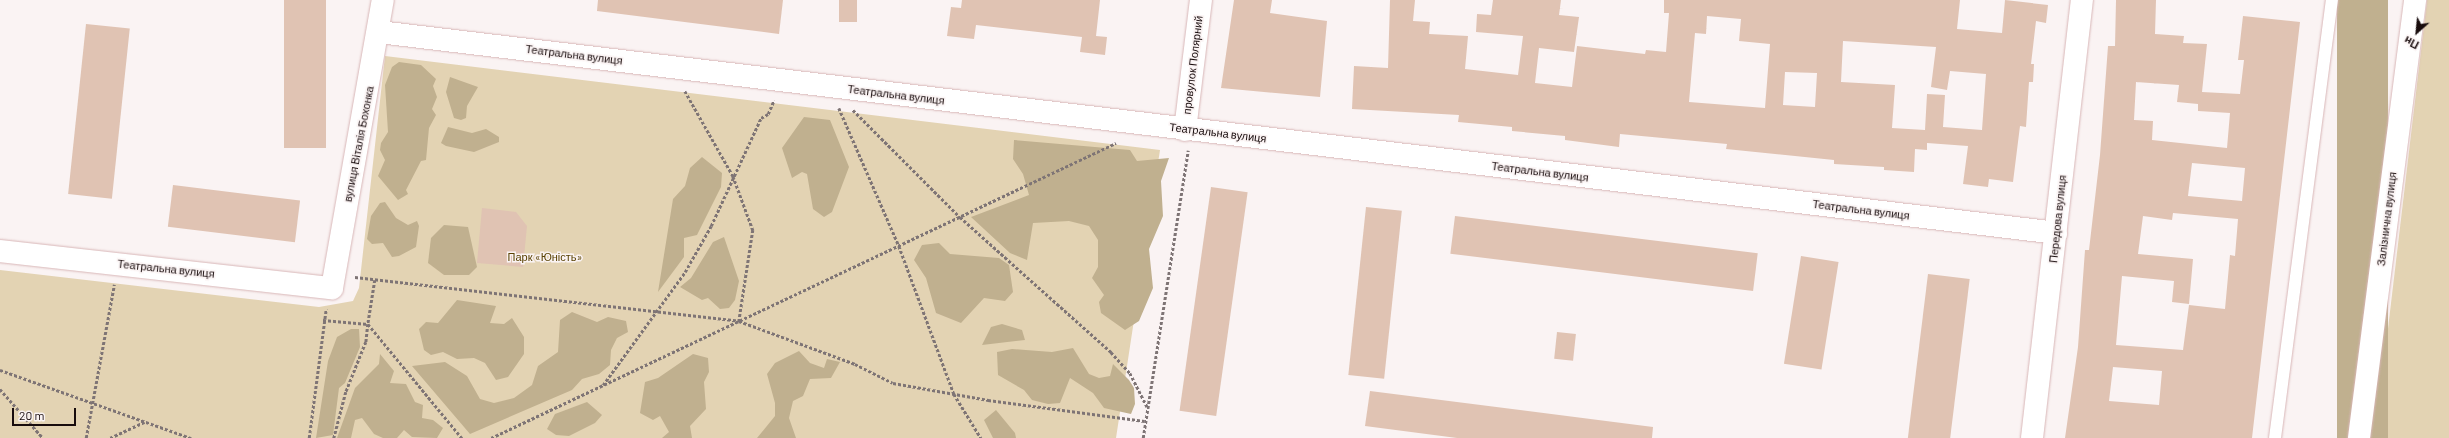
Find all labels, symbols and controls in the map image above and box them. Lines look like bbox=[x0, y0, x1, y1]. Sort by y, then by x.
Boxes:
north arrow bbox=[2397, 12, 2437, 52]
street label: провулок Полярний bbox=[1180, 15, 1206, 115]
text: Пн bbox=[2402, 34, 2421, 52]
street label: Театральна вулиця bbox=[525, 43, 623, 67]
street label: Театральна вулиця bbox=[847, 83, 945, 107]
street label: вулиця Віталія Бохонка bbox=[341, 85, 377, 203]
street label: Театральна вулиця bbox=[1169, 121, 1267, 145]
street label: Театральна вулиця bbox=[1491, 160, 1589, 184]
street label: Залізнична вулиця bbox=[2375, 171, 2399, 267]
street label: Передова вулиця bbox=[2047, 174, 2069, 264]
street label: Театральна вулиця bbox=[1812, 198, 1910, 222]
park label: Парк «Юність» bbox=[508, 250, 582, 264]
street label: Театральна вулиця bbox=[117, 257, 215, 281]
scale bar bbox=[14, 400, 78, 426]
text: 20 m bbox=[19, 408, 45, 422]

